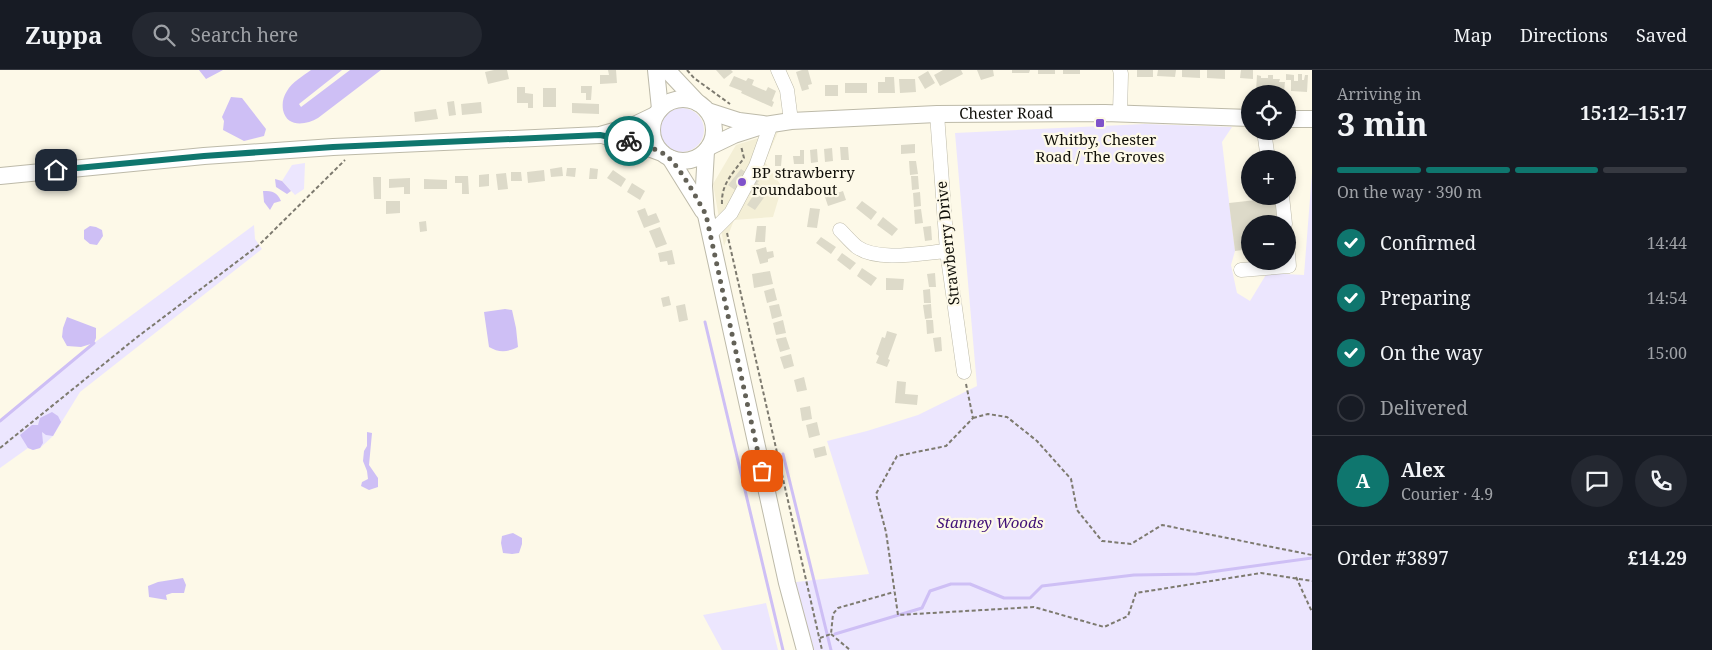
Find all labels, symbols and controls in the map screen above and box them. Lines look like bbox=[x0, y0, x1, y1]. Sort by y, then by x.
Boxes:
search box bbox=[132, 12, 482, 57]
text: Zuppa bbox=[25, 18, 102, 51]
icon: search bbox=[150, 21, 178, 49]
text: Search here bbox=[190, 22, 298, 48]
text: Map bbox=[1454, 23, 1492, 47]
text: Directions bbox=[1520, 23, 1608, 47]
text: Saved bbox=[1636, 23, 1687, 47]
text: Arriving in bbox=[1337, 83, 1421, 105]
map controls bbox=[1241, 85, 1296, 270]
button: locate bbox=[1241, 85, 1296, 140]
text: 15:12–15:17 bbox=[1580, 100, 1687, 126]
street label: Chester Road bbox=[959, 102, 1053, 123]
text: 3 min bbox=[1337, 102, 1428, 145]
courier bbox=[604, 116, 654, 166]
marker: Whitby, Chester Road / The Groves bbox=[1094, 117, 1106, 129]
icon: bike bbox=[615, 127, 643, 155]
place label: Whitby, Chester Road / The Groves bbox=[1036, 129, 1165, 166]
pin bbox=[35, 149, 77, 191]
button: + bbox=[1241, 150, 1296, 205]
icon: home bbox=[42, 156, 70, 184]
place label: BP strawberry roundabout bbox=[752, 162, 855, 199]
marker: BP strawberry roundabout bbox=[736, 176, 748, 188]
street label: Strawberry Drive bbox=[931, 180, 963, 306]
text: On the way · 390 m bbox=[1337, 181, 1482, 203]
button: − bbox=[1241, 215, 1296, 270]
icon: check bbox=[1337, 229, 1365, 257]
text: Confirmed bbox=[1380, 230, 1476, 256]
text: 14:44 bbox=[1647, 232, 1687, 254]
icon: check bbox=[1337, 284, 1365, 312]
text: Preparing bbox=[1380, 285, 1470, 311]
text: 14:54 bbox=[1647, 287, 1687, 309]
icon: check bbox=[1337, 339, 1365, 367]
text: On the way bbox=[1380, 340, 1483, 366]
text: 15:00 bbox=[1647, 342, 1687, 364]
text: Delivered bbox=[1380, 395, 1468, 421]
pin bbox=[741, 450, 783, 492]
button: chat bbox=[1571, 455, 1623, 507]
button: phone bbox=[1635, 455, 1687, 507]
icon: bag bbox=[748, 457, 776, 485]
text: Alex bbox=[1401, 457, 1445, 483]
text: A bbox=[1356, 468, 1370, 494]
text: Courier · 4.9 bbox=[1401, 483, 1493, 505]
park label: Stanney Woods bbox=[936, 512, 1044, 532]
text: Order #3897 bbox=[1337, 545, 1449, 571]
text: £14.29 bbox=[1628, 545, 1687, 571]

